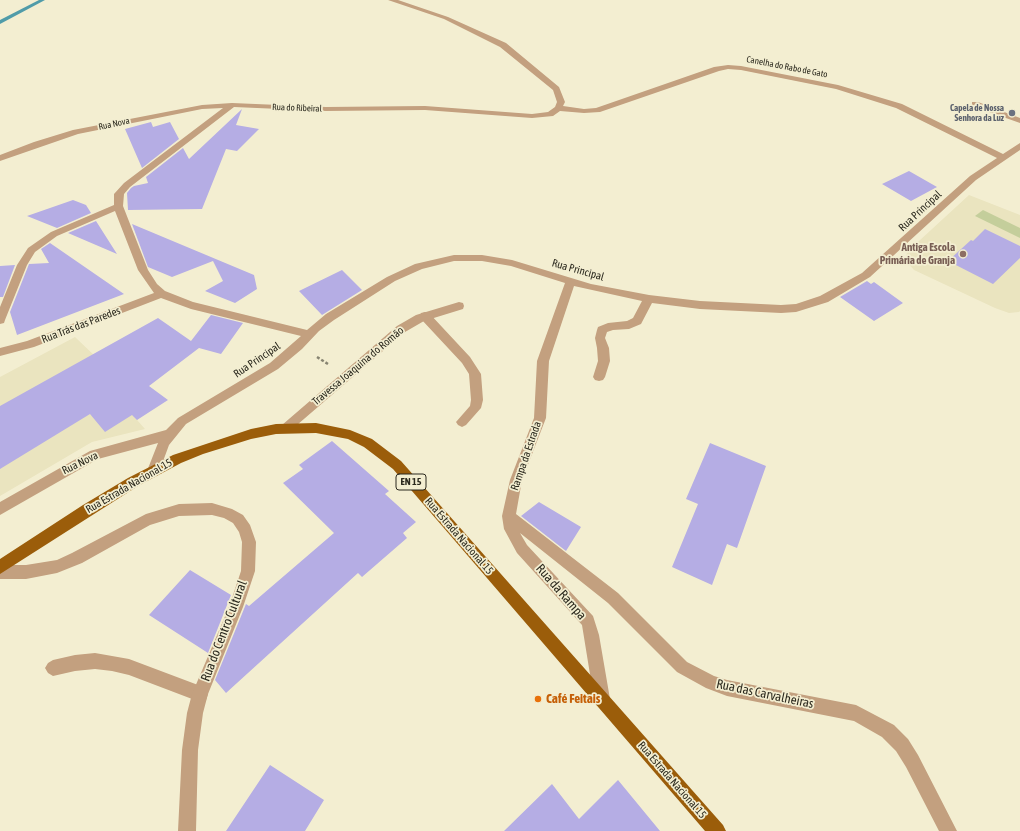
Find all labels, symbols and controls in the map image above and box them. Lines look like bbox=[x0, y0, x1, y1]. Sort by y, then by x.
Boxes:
street label: Canelha do Rabo de Gato bbox=[746, 54, 828, 80]
street label: Rua do Ribeiral bbox=[272, 102, 322, 114]
place label: Capela de Nossa Senhora da Luz bbox=[950, 103, 1004, 124]
marker: Capela de Nossa Senhora da Luz bbox=[1007, 108, 1017, 118]
street label: Rua Nova bbox=[97, 115, 131, 133]
street label: Rua Principal bbox=[896, 188, 944, 234]
place label: Antiga Escola Primária de Granja bbox=[880, 241, 955, 267]
marker: Antiga Escola Primária de Granja bbox=[958, 249, 968, 259]
street label: Rua Principal bbox=[550, 256, 606, 284]
street label: Rua Trás das Paredes bbox=[40, 304, 122, 346]
street label: Travessa Joaquina do Romão bbox=[309, 324, 407, 408]
street label: Rua Principal bbox=[231, 339, 283, 381]
street label: Rampa da Estrada bbox=[508, 420, 544, 492]
street label: Rua Nova bbox=[60, 449, 100, 477]
street label: Rua Estrada Nacional 15 bbox=[83, 456, 175, 516]
road number: EN 15 bbox=[396, 474, 426, 490]
street label: Rua Estrada Nacional 15 bbox=[422, 495, 496, 577]
street label: Rua da Rampa bbox=[533, 561, 589, 623]
street label: Rua do Centro Cultural bbox=[198, 578, 250, 684]
street label: Rua das Carvalheiras bbox=[715, 676, 815, 712]
place label: Café Feitais bbox=[546, 691, 600, 707]
marker: Café Feitais bbox=[533, 694, 543, 704]
street label: Rua Estrada Nacional 15 bbox=[635, 739, 709, 821]

